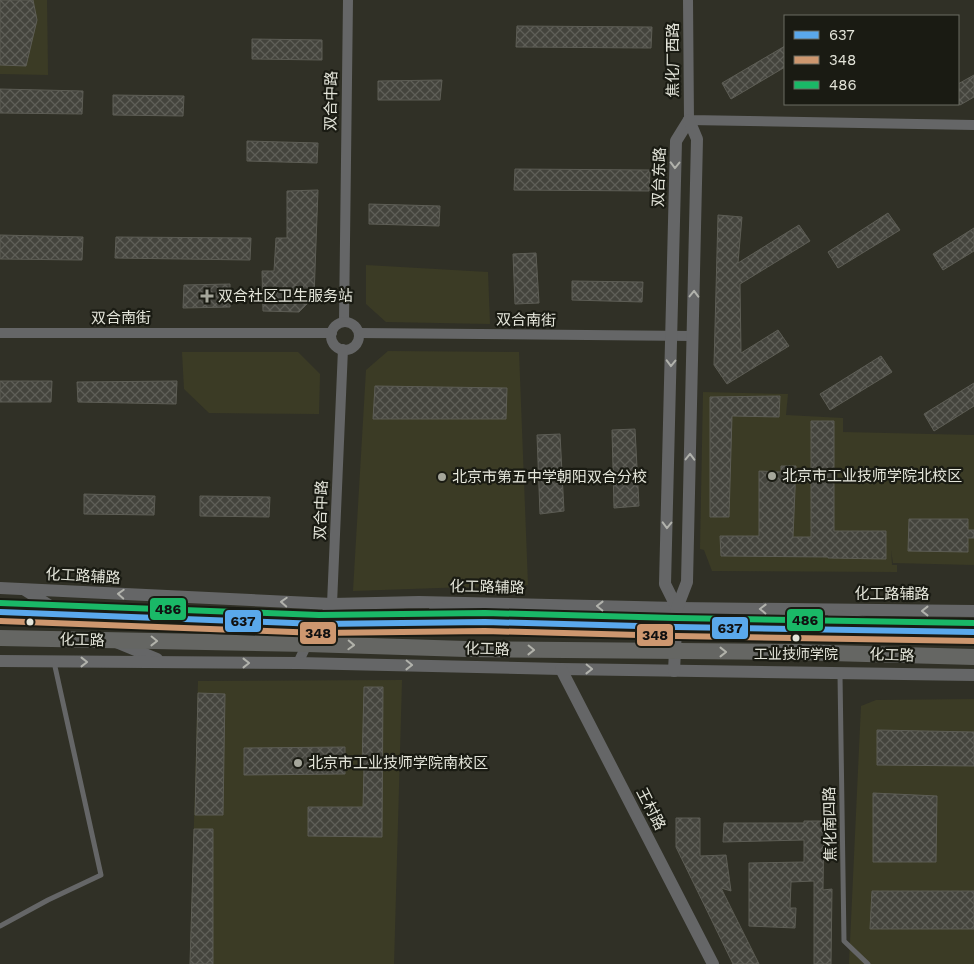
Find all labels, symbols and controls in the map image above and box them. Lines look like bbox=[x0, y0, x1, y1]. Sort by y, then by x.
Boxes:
legend bbox=[784, 15, 959, 105]
street label: 焦化厂西路 bbox=[664, 22, 682, 98]
text: 637 bbox=[829, 26, 855, 44]
text: 348 bbox=[829, 51, 856, 69]
street label: 双合中路 bbox=[321, 71, 341, 131]
text: 486 bbox=[829, 76, 857, 94]
street label: 双台东路 bbox=[649, 147, 669, 207]
one-way arrow bbox=[670, 162, 681, 170]
place label: 双合社区卫生服务站 bbox=[218, 287, 353, 305]
marker: 双合社区卫生服务站 bbox=[200, 289, 214, 303]
one-way arrow bbox=[689, 290, 699, 298]
street label: 双合南街 bbox=[91, 309, 151, 327]
street label: 双合南街 bbox=[496, 310, 556, 330]
one-way arrow bbox=[665, 359, 676, 367]
one-way arrow bbox=[685, 452, 696, 460]
place label: 北京市工业技师学院北校区 bbox=[782, 467, 962, 485]
place label: 北京市第五中学朝阳双合分校 bbox=[452, 468, 647, 486]
marker: 北京市工业技师学院北校区 bbox=[766, 470, 778, 482]
marker: 北京市第五中学朝阳双合分校 bbox=[436, 471, 448, 483]
street label: 双合中路 bbox=[311, 480, 331, 540]
one-way arrow bbox=[661, 521, 672, 529]
street label: 化工路辅路 bbox=[45, 565, 121, 587]
street label: 化工路辅路 bbox=[449, 577, 525, 597]
street label: 化工路辅路 bbox=[854, 585, 930, 603]
one-way arrow bbox=[117, 588, 125, 599]
one-way arrow bbox=[279, 596, 287, 607]
line badge: 486 bbox=[149, 597, 187, 621]
text: 486 bbox=[155, 601, 182, 617]
one-way arrow bbox=[596, 601, 604, 612]
one-way arrow bbox=[759, 604, 766, 614]
one-way arrow bbox=[921, 606, 929, 616]
line badge: 486 bbox=[786, 608, 824, 632]
line badge: 637 bbox=[224, 609, 262, 633]
text: 486 bbox=[792, 612, 819, 628]
text: 637 bbox=[230, 613, 256, 629]
line badge: 637 bbox=[711, 616, 749, 640]
unlabelled marker bbox=[25, 617, 35, 627]
text: 637 bbox=[717, 620, 743, 636]
line badge: 348 bbox=[299, 621, 337, 645]
line badge: 348 bbox=[636, 623, 674, 647]
text: 348 bbox=[305, 625, 331, 641]
text: 348 bbox=[642, 627, 668, 643]
street label: 化工路 bbox=[59, 631, 105, 649]
marker: 工业技师学院 bbox=[791, 633, 801, 643]
one-way arrow bbox=[150, 636, 158, 646]
one-way arrow bbox=[347, 640, 355, 651]
street label: 化工路 bbox=[464, 640, 510, 658]
one-way arrow bbox=[528, 645, 535, 655]
street label: 化工路 bbox=[869, 645, 915, 665]
place label: 工业技师学院 bbox=[754, 646, 838, 662]
one-way arrow bbox=[720, 647, 728, 657]
one-way arrow bbox=[80, 657, 88, 667]
one-way arrow bbox=[242, 658, 250, 668]
one-way arrow bbox=[405, 660, 413, 671]
one-way arrow bbox=[585, 664, 593, 674]
place label: 北京市工业技师学院南校区 bbox=[308, 754, 488, 772]
marker: 北京市工业技师学院南校区 bbox=[292, 757, 304, 769]
street label: 王村路 bbox=[633, 785, 669, 833]
street label: 焦化南四路 bbox=[820, 786, 840, 862]

